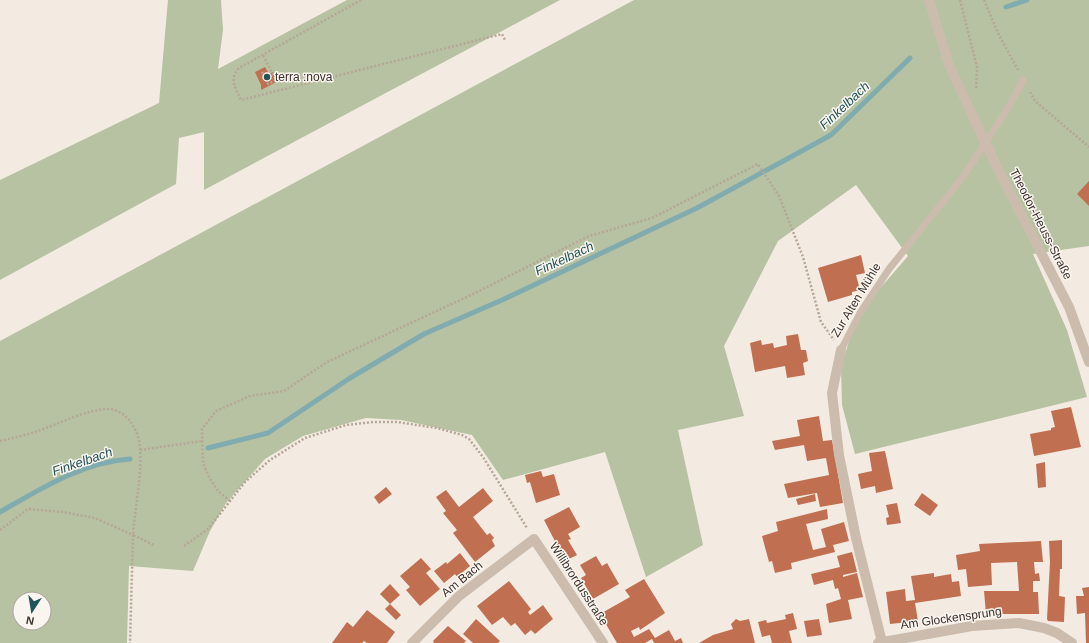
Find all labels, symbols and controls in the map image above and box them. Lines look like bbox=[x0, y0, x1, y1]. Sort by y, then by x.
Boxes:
place label: terra :nova bbox=[275, 70, 333, 84]
marker: terra :nova bbox=[262, 72, 272, 82]
water label: Finkelbach bbox=[816, 78, 872, 132]
street label: Theodor-Heuss-Straße bbox=[1007, 166, 1075, 282]
water label: Finkelbach bbox=[533, 238, 596, 279]
street label: Zur Alten Mühle bbox=[828, 260, 884, 340]
water label: Finkelbach bbox=[50, 444, 114, 479]
street label: Willibrordusstraße bbox=[547, 540, 611, 629]
street label: Am Bach bbox=[439, 558, 485, 600]
north arrow bbox=[12, 591, 52, 631]
street label: Am Glockensprung bbox=[899, 604, 1003, 632]
text: N bbox=[25, 614, 35, 627]

